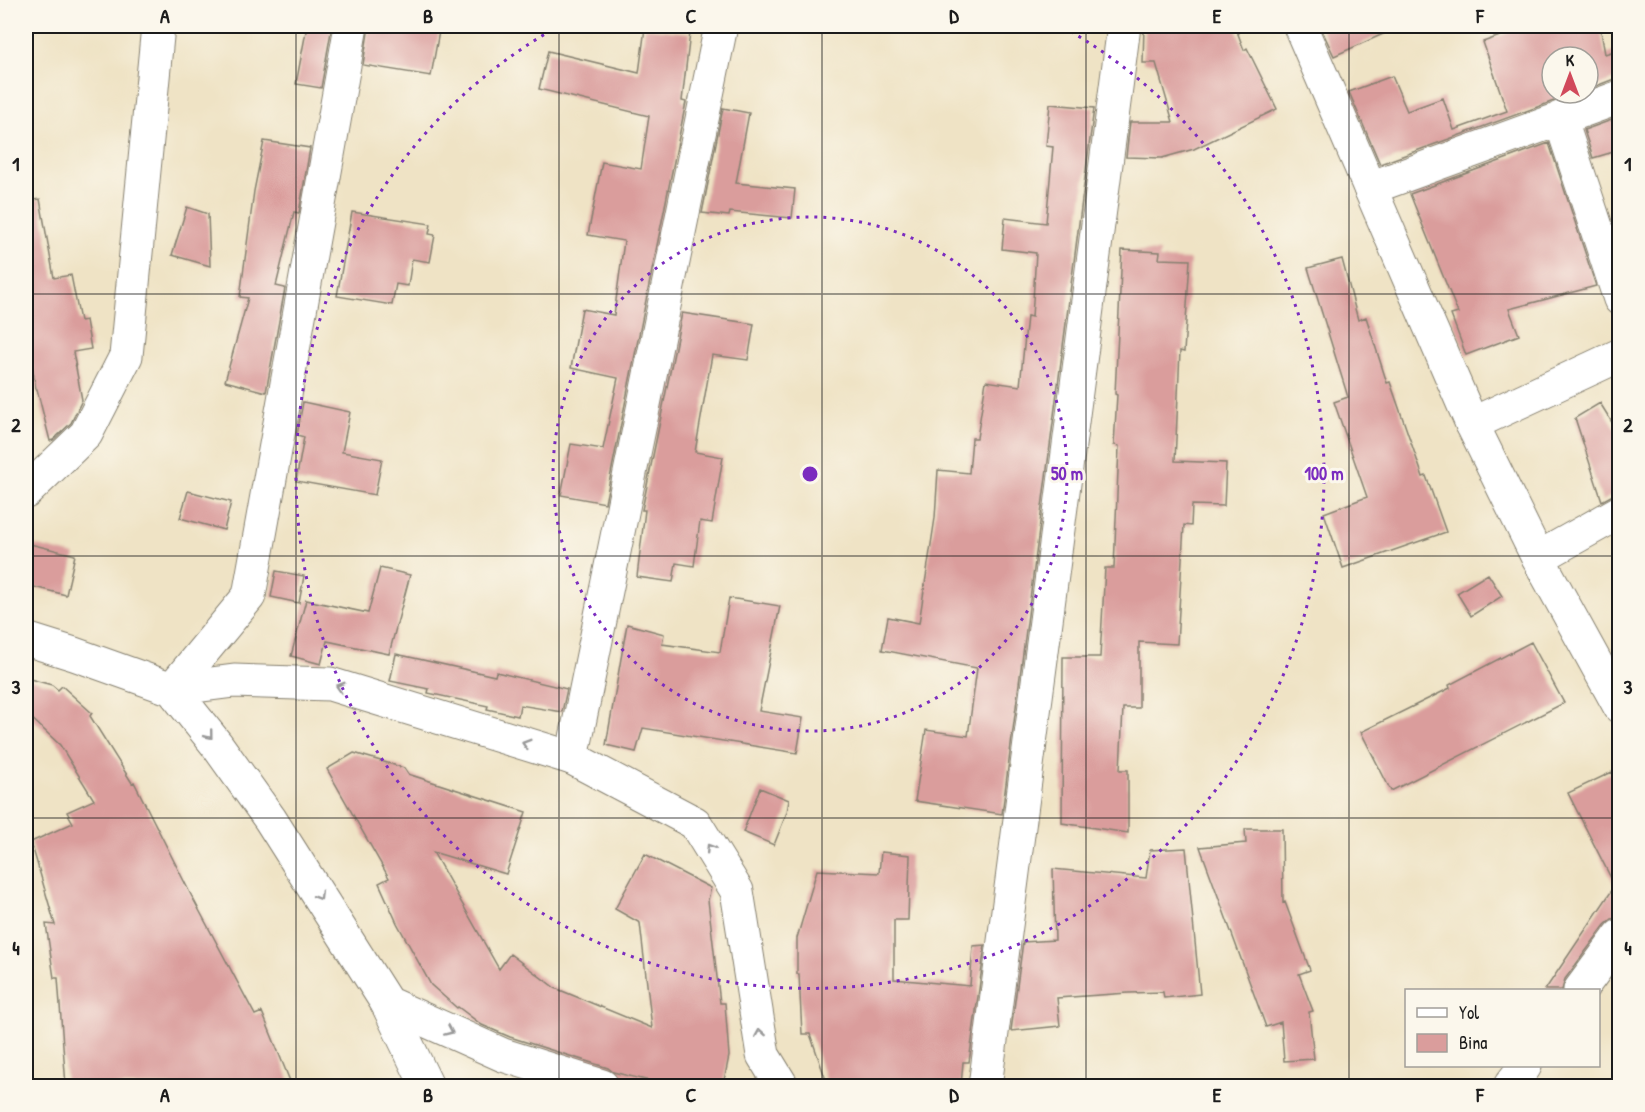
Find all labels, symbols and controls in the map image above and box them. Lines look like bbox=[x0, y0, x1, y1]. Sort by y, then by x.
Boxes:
text: A bbox=[160, 2, 170, 29]
text: B bbox=[423, 2, 433, 29]
text: C bbox=[686, 2, 697, 29]
text: D bbox=[949, 2, 959, 29]
text: E bbox=[1213, 2, 1222, 29]
text: F bbox=[1475, 2, 1485, 29]
north arrow bbox=[1540, 45, 1600, 105]
text: K bbox=[1566, 49, 1575, 71]
text: 1 bbox=[12, 150, 20, 177]
text: 1 bbox=[1624, 150, 1632, 177]
text: 2 bbox=[11, 411, 21, 438]
text: 2 bbox=[1623, 411, 1633, 438]
text: 50 m bbox=[1051, 461, 1083, 486]
text: 100 m bbox=[1304, 461, 1344, 486]
centre of rings bbox=[800, 464, 820, 484]
text: 3 bbox=[12, 673, 21, 700]
text: 3 bbox=[1624, 673, 1633, 700]
one-way arrow bbox=[335, 682, 346, 694]
one-way arrow bbox=[202, 728, 213, 739]
one-way arrow bbox=[521, 739, 532, 751]
one-way arrow bbox=[706, 844, 718, 854]
one-way arrow bbox=[311, 890, 323, 900]
text: 4 bbox=[12, 934, 20, 961]
text: 4 bbox=[1624, 934, 1632, 961]
legend bbox=[1405, 989, 1600, 1067]
text: Yol bbox=[1459, 1000, 1479, 1025]
one-way arrow bbox=[442, 1024, 453, 1036]
one-way arrow bbox=[754, 1029, 766, 1038]
text: Bina bbox=[1459, 1030, 1487, 1055]
text: A bbox=[160, 1081, 170, 1108]
text: B bbox=[423, 1081, 433, 1108]
text: C bbox=[686, 1081, 697, 1108]
text: D bbox=[949, 1081, 959, 1108]
text: E bbox=[1213, 1081, 1222, 1108]
text: F bbox=[1475, 1081, 1485, 1108]

